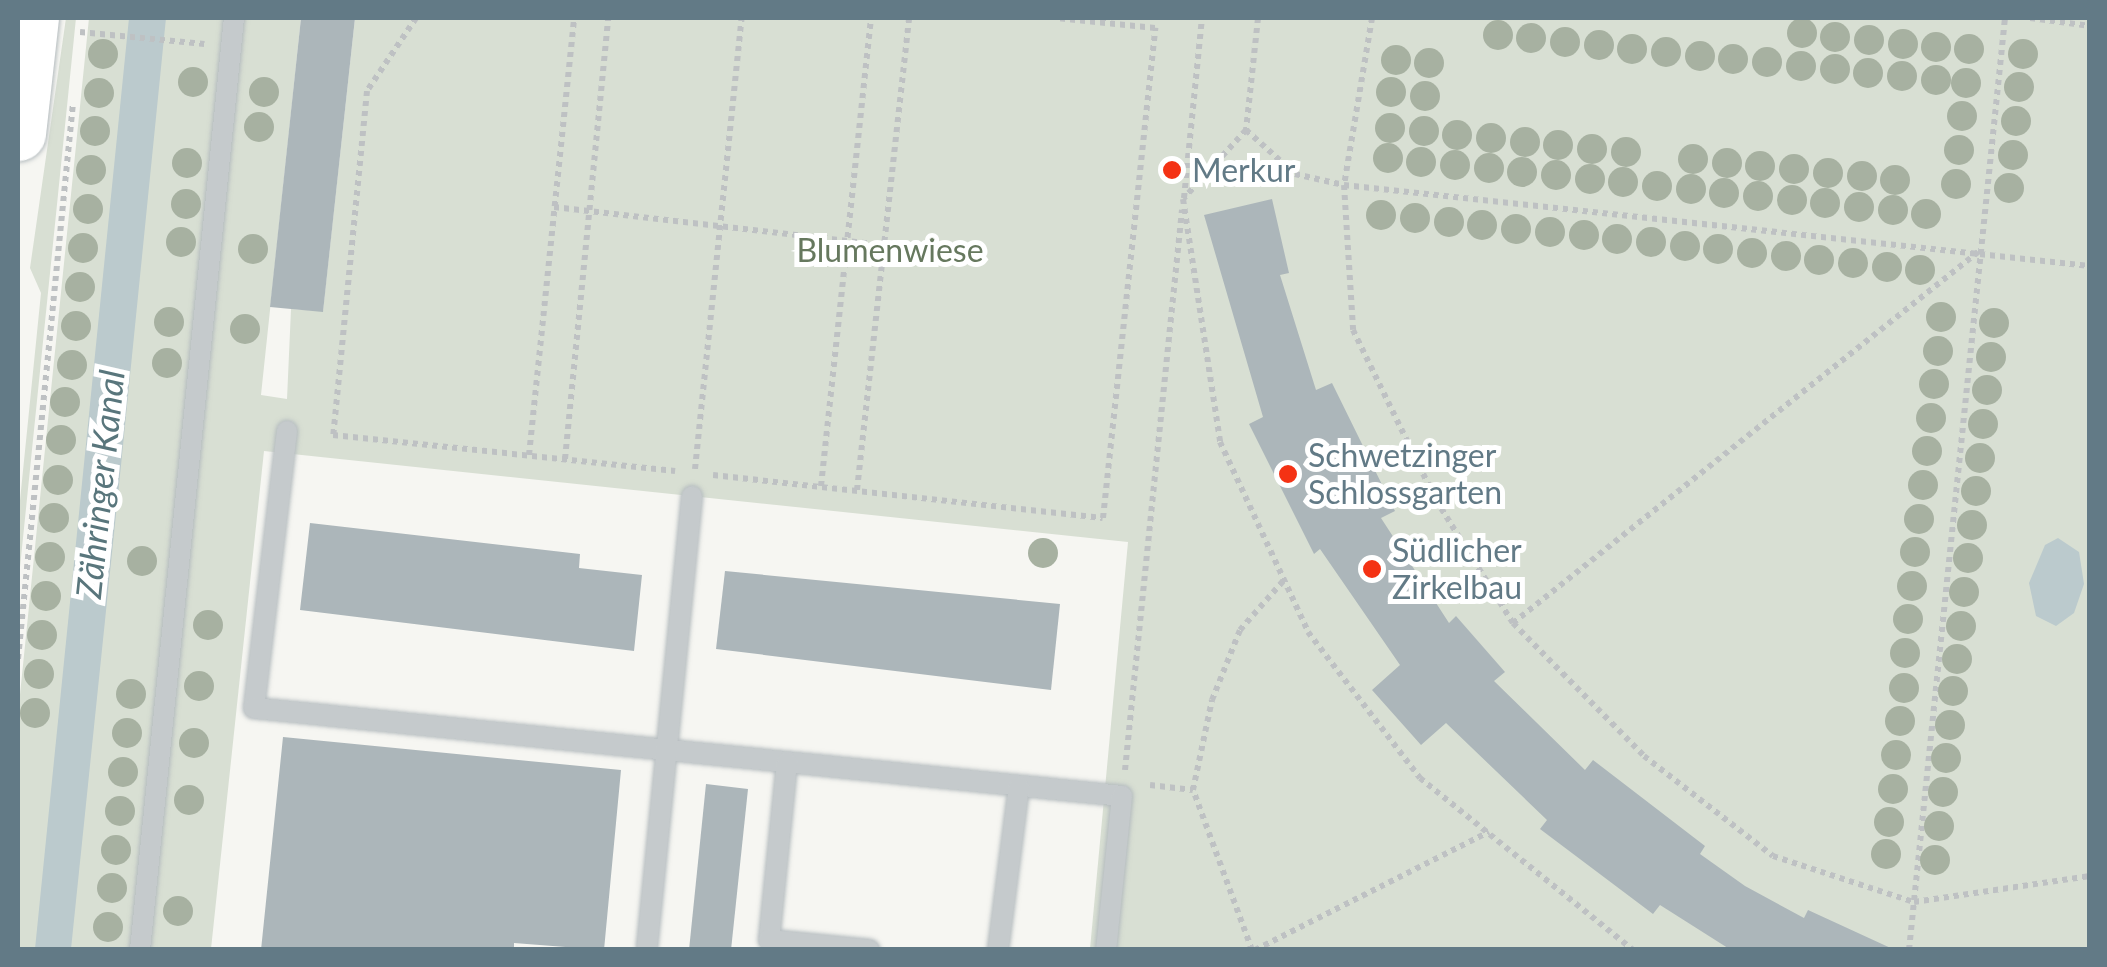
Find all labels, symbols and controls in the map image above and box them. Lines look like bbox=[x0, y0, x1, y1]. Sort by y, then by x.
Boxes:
place label: Merkur bbox=[1192, 151, 1296, 189]
marker: Merkur bbox=[1161, 159, 1183, 181]
park label: Blumenwiese bbox=[796, 231, 984, 269]
water label: Zähringer Kanal bbox=[66, 367, 132, 601]
place label: Schwetzinger Schlossgarten bbox=[1308, 437, 1502, 512]
marker: Schwetzinger Schlossgarten bbox=[1277, 463, 1299, 485]
place label: Südlicher Zirkelbau bbox=[1392, 532, 1522, 607]
marker: Südlicher Zirkelbau bbox=[1361, 558, 1383, 580]

